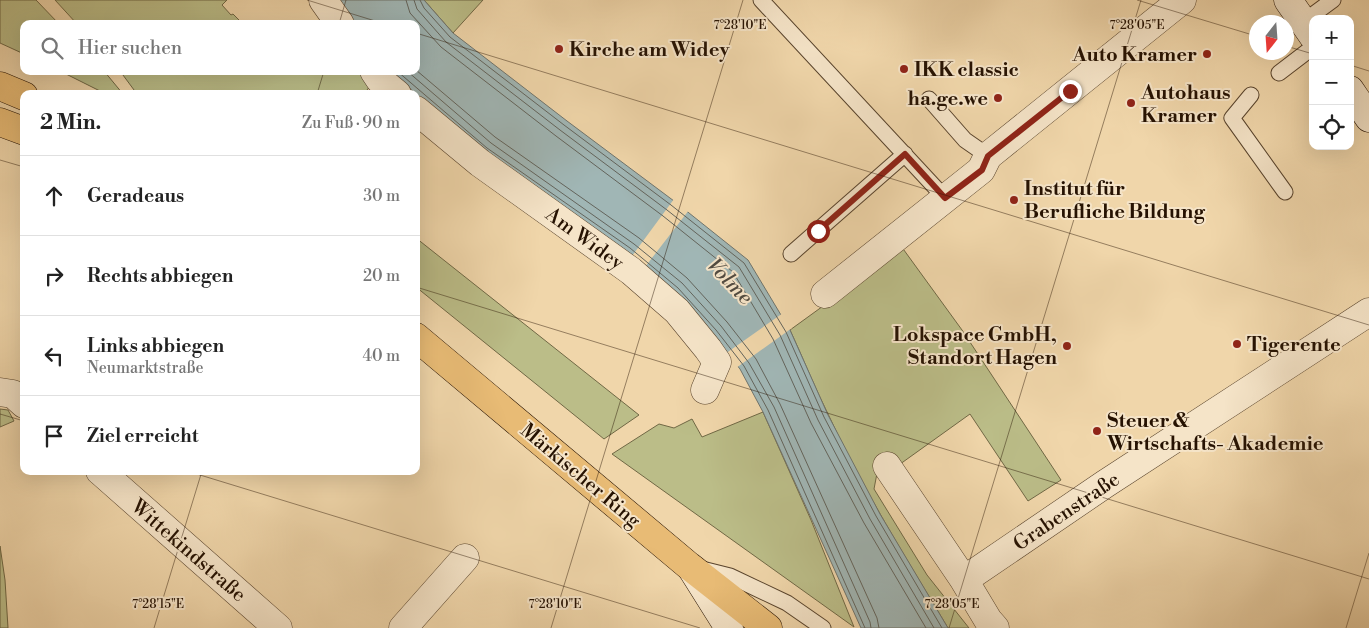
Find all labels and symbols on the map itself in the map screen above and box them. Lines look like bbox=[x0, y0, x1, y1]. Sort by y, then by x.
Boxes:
north arrow bbox=[1249, 15, 1294, 60]
text: 7°28'10"E bbox=[713, 18, 767, 33]
text: 7°28'05"E bbox=[1110, 18, 1164, 33]
place label: Kirche am Widey bbox=[569, 38, 731, 63]
marker: Kirche am Widey bbox=[553, 43, 565, 55]
place label: Auto Kramer bbox=[1071, 43, 1197, 68]
marker: Auto Kramer bbox=[1201, 48, 1213, 60]
place label: IKK classic bbox=[914, 58, 1019, 83]
marker: IKK classic bbox=[898, 63, 910, 75]
route end bbox=[1059, 80, 1082, 103]
place label: Autohaus Kramer bbox=[1140, 81, 1231, 129]
place label: ha.ge.we bbox=[908, 87, 988, 112]
marker: ha.ge.we bbox=[992, 92, 1004, 104]
marker: Autohaus Kramer bbox=[1125, 97, 1137, 109]
place label: Institut für Berufliche Bildung bbox=[1024, 177, 1205, 225]
marker: Institut für Berufliche Bildung bbox=[1008, 194, 1020, 206]
street label: Am Widey bbox=[539, 202, 628, 276]
route start bbox=[807, 220, 830, 243]
water label: Volme bbox=[701, 253, 758, 311]
place label: Lokspace GmbH, Standort Hagen bbox=[893, 323, 1058, 371]
place label: Tigerente bbox=[1247, 333, 1341, 358]
marker: Tigerente bbox=[1231, 338, 1243, 350]
marker: Lokspace GmbH, Standort Hagen bbox=[1061, 340, 1073, 352]
place label: Steuer & Wirtschafts- Akademie bbox=[1106, 409, 1324, 457]
street label: Märkischer Ring bbox=[515, 419, 646, 534]
marker: Steuer & Wirtschafts- Akademie bbox=[1091, 425, 1103, 437]
street label: Grabenstraße bbox=[1009, 468, 1125, 557]
street label: Wittekindstraße bbox=[125, 494, 251, 608]
text: 7°28'15"E bbox=[132, 597, 184, 612]
text: 7°28'10"E bbox=[528, 597, 582, 612]
text: 7°28'05"E bbox=[925, 597, 979, 612]

